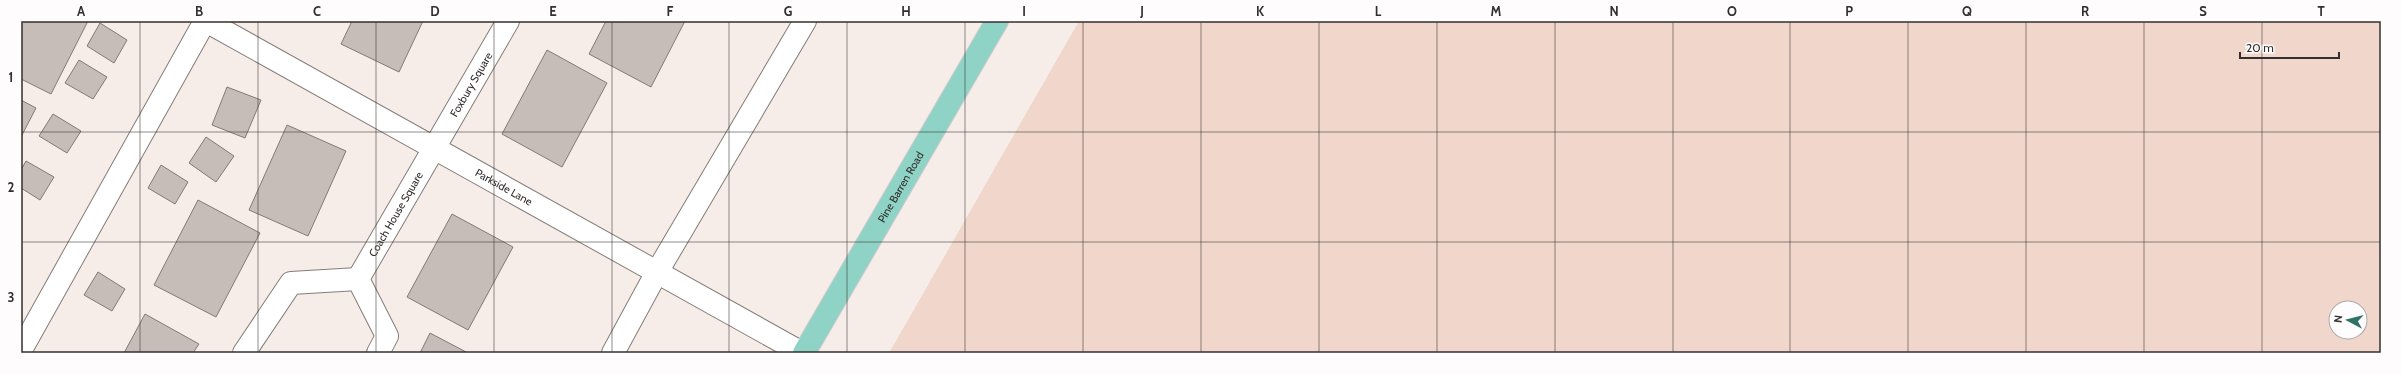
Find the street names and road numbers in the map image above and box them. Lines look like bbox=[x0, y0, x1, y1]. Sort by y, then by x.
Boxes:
street label: Foxbury Square bbox=[447, 49, 496, 119]
street label: Pine Barren Road bbox=[874, 149, 927, 225]
street label: Parkside Lane bbox=[473, 165, 535, 209]
street label: Coach House Square bbox=[365, 169, 426, 259]

